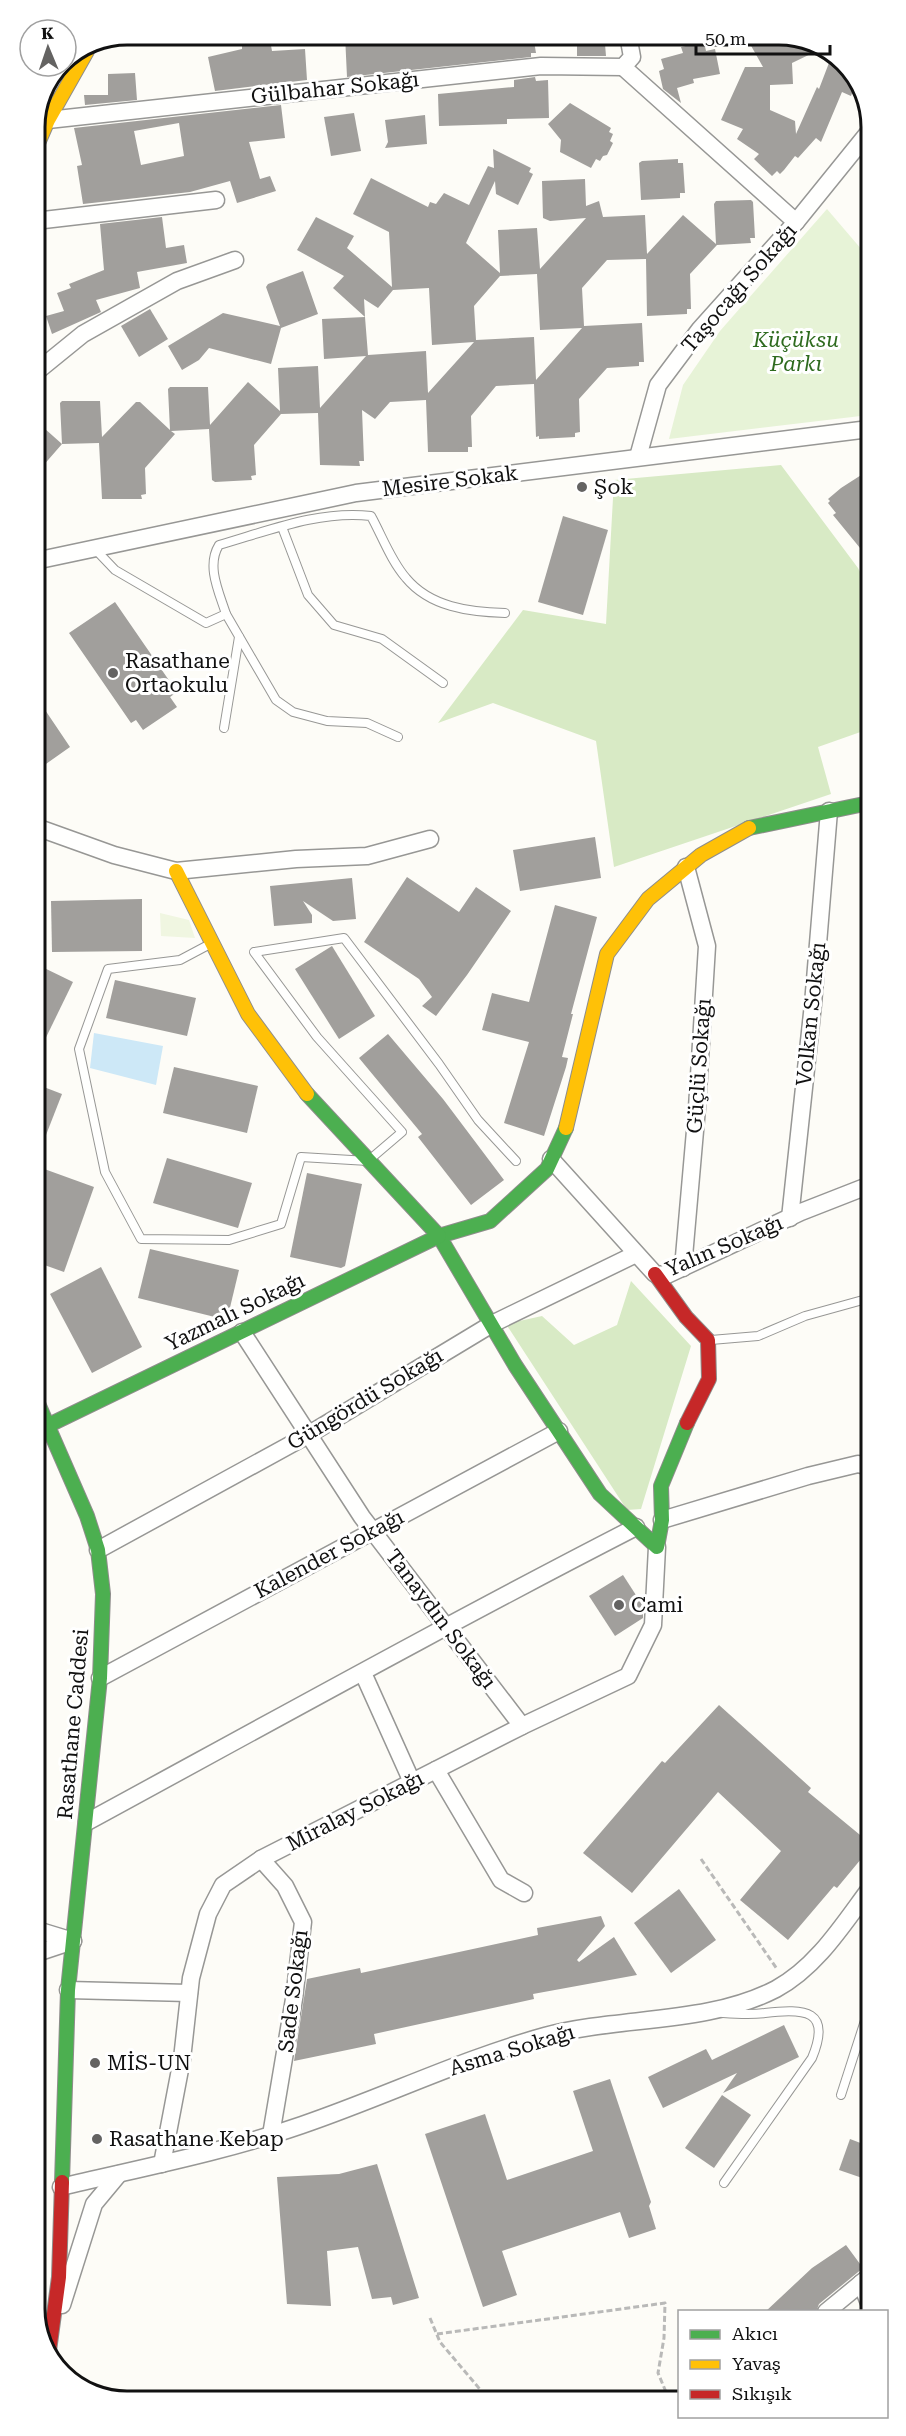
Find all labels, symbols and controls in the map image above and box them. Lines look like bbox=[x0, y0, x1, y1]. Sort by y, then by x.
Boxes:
north arrow bbox=[18, 18, 78, 78]
scale bar bbox=[696, 18, 830, 56]
text: K bbox=[41, 24, 55, 43]
text: 50 m bbox=[705, 28, 746, 49]
street label: Gülbahar Sokağı bbox=[250, 67, 421, 109]
street label: Taşocağı Sokağı bbox=[677, 218, 802, 357]
park label: Küçüksu Parkı bbox=[752, 328, 839, 376]
street label: Mesire Sokak bbox=[381, 461, 519, 501]
place label: Şok bbox=[594, 475, 634, 499]
marker: Şok bbox=[575, 480, 589, 494]
place label: Rasathane Ortaokulu bbox=[125, 649, 230, 697]
marker: Rasathane Ortaokulu bbox=[106, 666, 120, 680]
street label: Volkan Sokağı bbox=[792, 941, 831, 1087]
street label: Güçlü Sokağı bbox=[682, 997, 716, 1134]
street label: Yalın Sokağı bbox=[662, 1210, 787, 1281]
street label: Yazmalı Sokağı bbox=[161, 1268, 309, 1356]
street label: Güngördü Sokağı bbox=[283, 1343, 447, 1455]
street label: Kalender Sokağı bbox=[250, 1504, 408, 1603]
street label: Tanaydın Sokağı bbox=[381, 1545, 501, 1694]
place label: Cami bbox=[631, 1593, 684, 1617]
marker: Cami bbox=[612, 1598, 626, 1612]
street label: Rasathane Caddesi bbox=[53, 1627, 93, 1820]
street label: Miralay Sokağı bbox=[283, 1766, 428, 1856]
street label: Sade Sokağı bbox=[274, 1928, 312, 2054]
street label: Asma Sokağı bbox=[447, 2019, 578, 2080]
place label: MİS-UN bbox=[107, 2051, 191, 2075]
marker: MİS-UN bbox=[88, 2056, 102, 2070]
place label: Rasathane Kebap bbox=[109, 2127, 284, 2151]
marker: Rasathane Kebap bbox=[90, 2132, 104, 2146]
legend bbox=[678, 2310, 888, 2418]
text: Akıcı bbox=[732, 2323, 778, 2344]
text: Yavaş bbox=[732, 2353, 781, 2374]
text: Sıkışık bbox=[732, 2383, 792, 2404]

